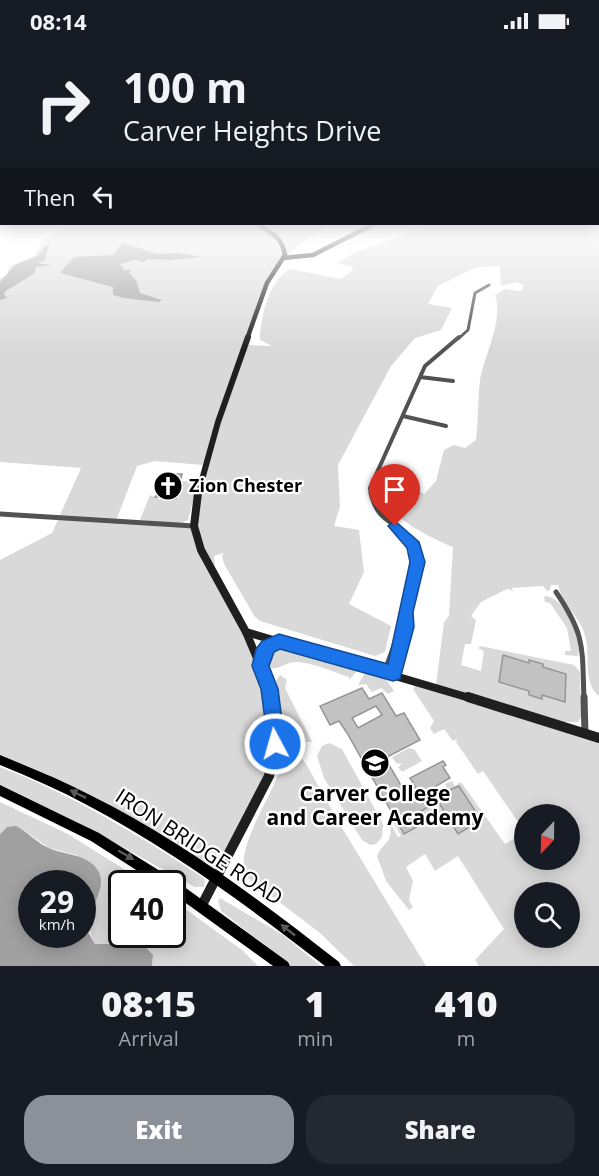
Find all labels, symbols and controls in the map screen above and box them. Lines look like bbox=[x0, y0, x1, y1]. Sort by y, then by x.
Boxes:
text: 08:14 bbox=[30, 6, 87, 36]
text: 100 m bbox=[123, 58, 247, 115]
icon: right bbox=[24, 66, 102, 144]
text: Carver Heights Drive bbox=[123, 112, 381, 149]
icon: left bbox=[87, 180, 120, 213]
text: Then bbox=[24, 182, 75, 212]
pin bbox=[369, 464, 420, 526]
church icon: Zion Chester bbox=[152, 470, 184, 502]
place label: Zion Chester bbox=[189, 473, 302, 497]
icon: arrive bbox=[378, 473, 411, 506]
position arrow bbox=[243, 712, 307, 776]
school or university icon: Carver College and Career Academy bbox=[359, 747, 391, 779]
place label: Carver College and Career Academy bbox=[267, 779, 483, 831]
street label: IRON BRIDGE ROAD bbox=[110, 782, 289, 911]
one-way arrow bbox=[69, 790, 86, 799]
north arrow bbox=[514, 804, 580, 870]
map controls bbox=[514, 804, 580, 948]
one-way arrow bbox=[118, 850, 135, 860]
speed limit sign: 40 bbox=[108, 870, 186, 948]
text: 29 bbox=[40, 881, 74, 922]
button: search bbox=[514, 882, 580, 948]
text: km/h bbox=[39, 914, 75, 934]
one-way arrow bbox=[281, 925, 296, 937]
text: 08:15 bbox=[101, 979, 196, 1028]
text: 1 bbox=[305, 979, 326, 1028]
text: 410 bbox=[434, 979, 498, 1028]
text: Arrival bbox=[119, 1025, 179, 1052]
text: min bbox=[297, 1025, 333, 1052]
text: m bbox=[457, 1025, 475, 1052]
button: Exit bbox=[24, 1095, 294, 1164]
button: Share bbox=[306, 1095, 575, 1164]

